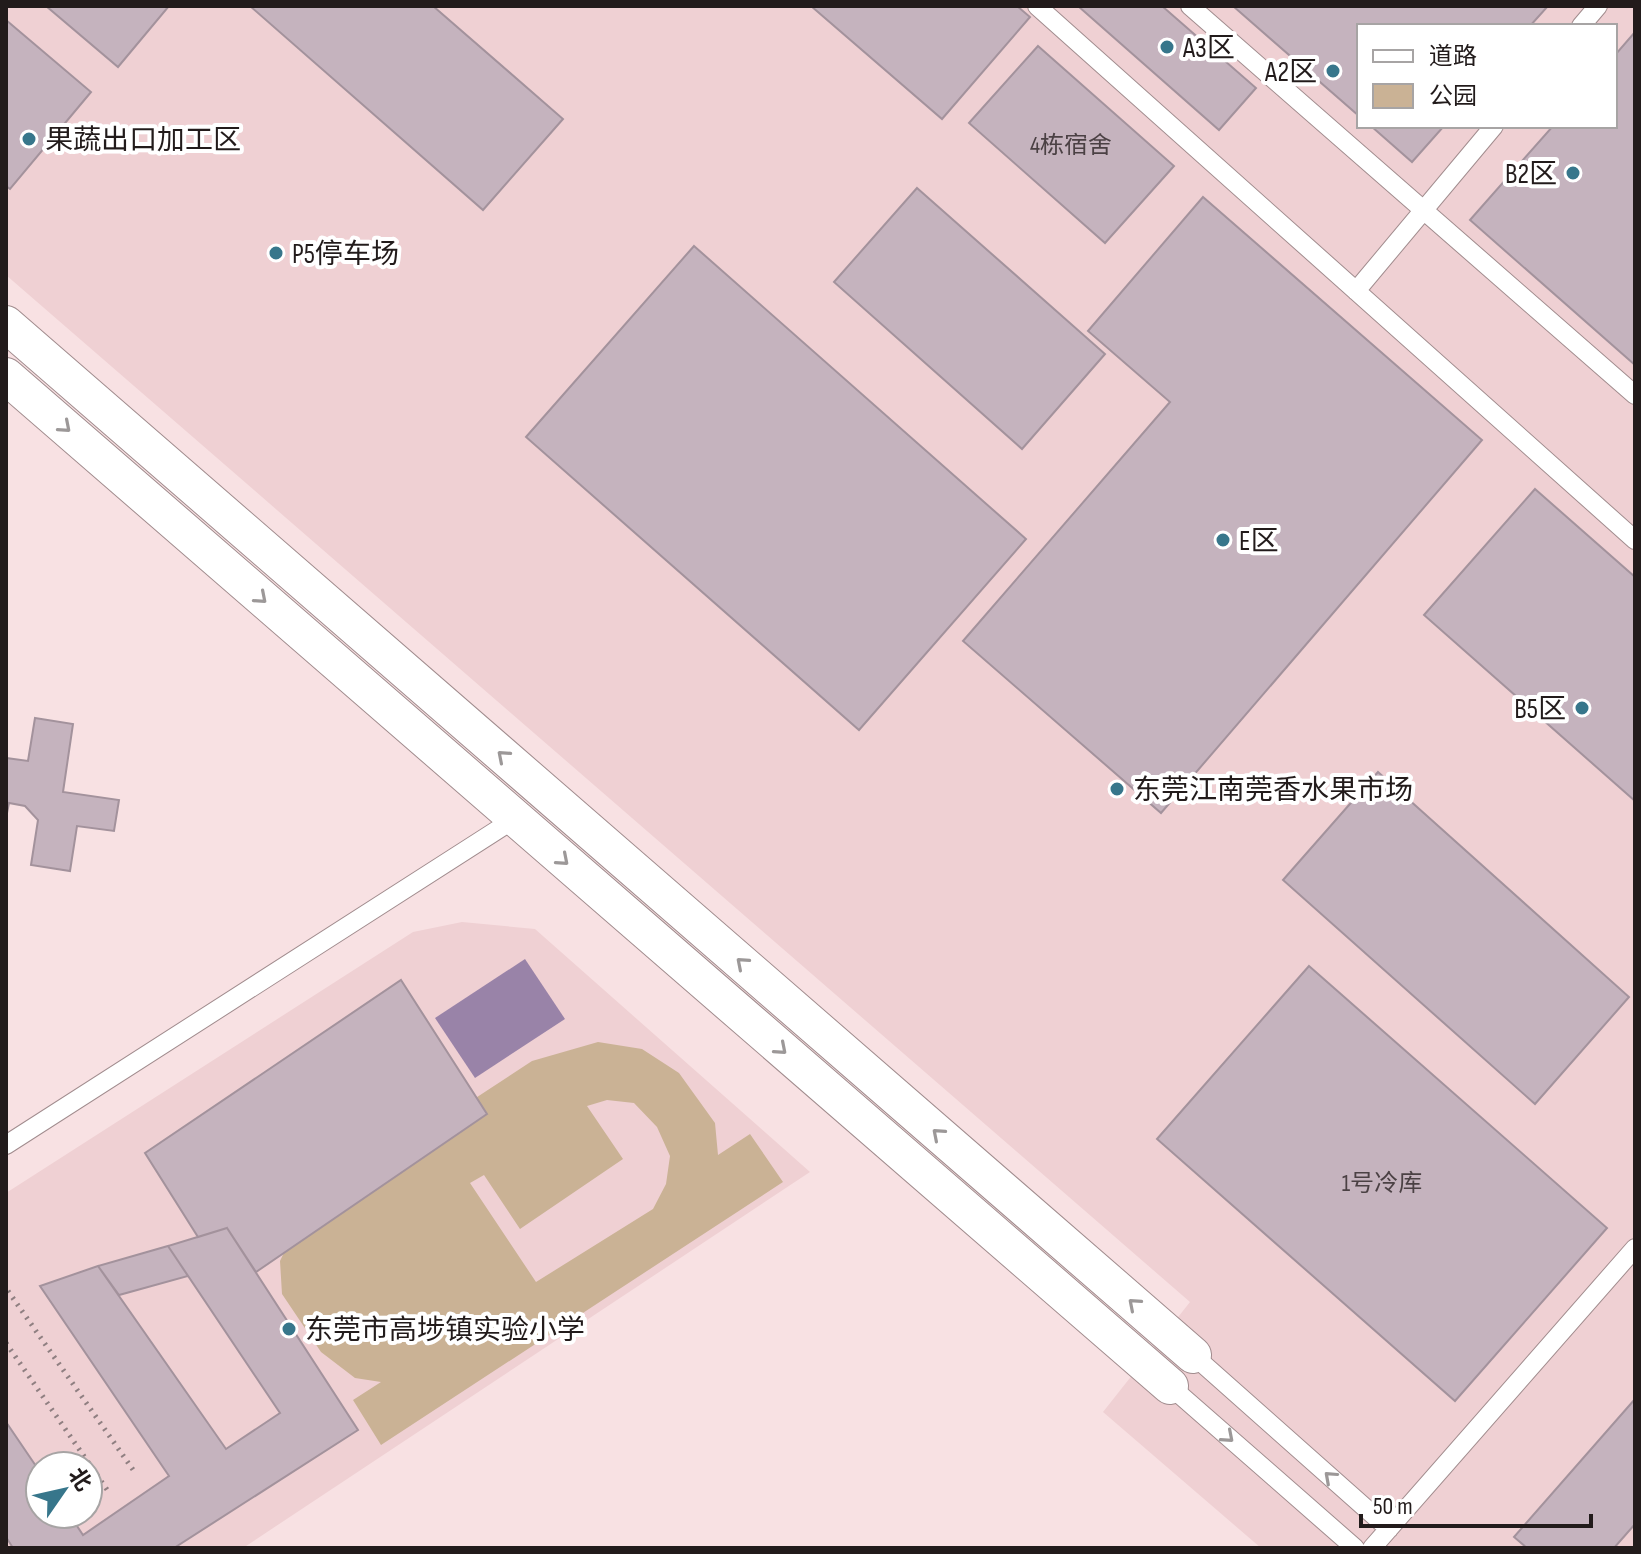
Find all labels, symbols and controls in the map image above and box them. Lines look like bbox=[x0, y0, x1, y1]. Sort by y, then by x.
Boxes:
legend bbox=[1357, 24, 1617, 128]
place label: A3区 bbox=[1182, 32, 1235, 65]
marker: A3区 bbox=[1158, 38, 1176, 56]
text: 道路 bbox=[1429, 42, 1477, 71]
place label: A2区 bbox=[1264, 56, 1317, 89]
marker: A2区 bbox=[1324, 62, 1342, 80]
text: 公园 bbox=[1429, 82, 1477, 111]
place label: 果蔬出口加工区 bbox=[45, 124, 241, 157]
marker: 果蔬出口加工区 bbox=[20, 130, 38, 148]
house number: 4栋宿舍 bbox=[1030, 131, 1112, 160]
place label: B2区 bbox=[1505, 158, 1557, 191]
marker: B2区 bbox=[1564, 164, 1582, 182]
place label: P5停车场 bbox=[292, 238, 399, 271]
marker: P5停车场 bbox=[267, 244, 285, 262]
one-way arrow bbox=[55, 417, 70, 432]
place label: E区 bbox=[1239, 525, 1279, 558]
marker: E区 bbox=[1214, 531, 1232, 549]
one-way arrow bbox=[252, 588, 267, 602]
place label: B5区 bbox=[1514, 693, 1566, 726]
marker: B5区 bbox=[1573, 699, 1591, 717]
one-way arrow bbox=[498, 751, 513, 766]
place label: 东莞江南莞香水果市场 bbox=[1133, 774, 1413, 807]
marker: 东莞江南莞香水果市场 bbox=[1108, 780, 1126, 798]
one-way arrow bbox=[554, 850, 569, 865]
one-way arrow bbox=[736, 958, 751, 973]
one-way arrow bbox=[771, 1039, 786, 1053]
one-way arrow bbox=[933, 1129, 948, 1143]
house number: 1号冷库 bbox=[1342, 1169, 1422, 1198]
one-way arrow bbox=[1129, 1299, 1144, 1314]
place label: 东莞市高埗镇实验小学 bbox=[305, 1314, 585, 1347]
marker: 东莞市高埗镇实验小学 bbox=[280, 1320, 298, 1338]
one-way arrow bbox=[1219, 1428, 1234, 1442]
north arrow bbox=[24, 1450, 104, 1530]
text: 北 bbox=[62, 1463, 97, 1496]
one-way arrow bbox=[1325, 1472, 1340, 1487]
scale bar bbox=[1361, 1478, 1591, 1528]
text: 50 m bbox=[1373, 1492, 1413, 1521]

